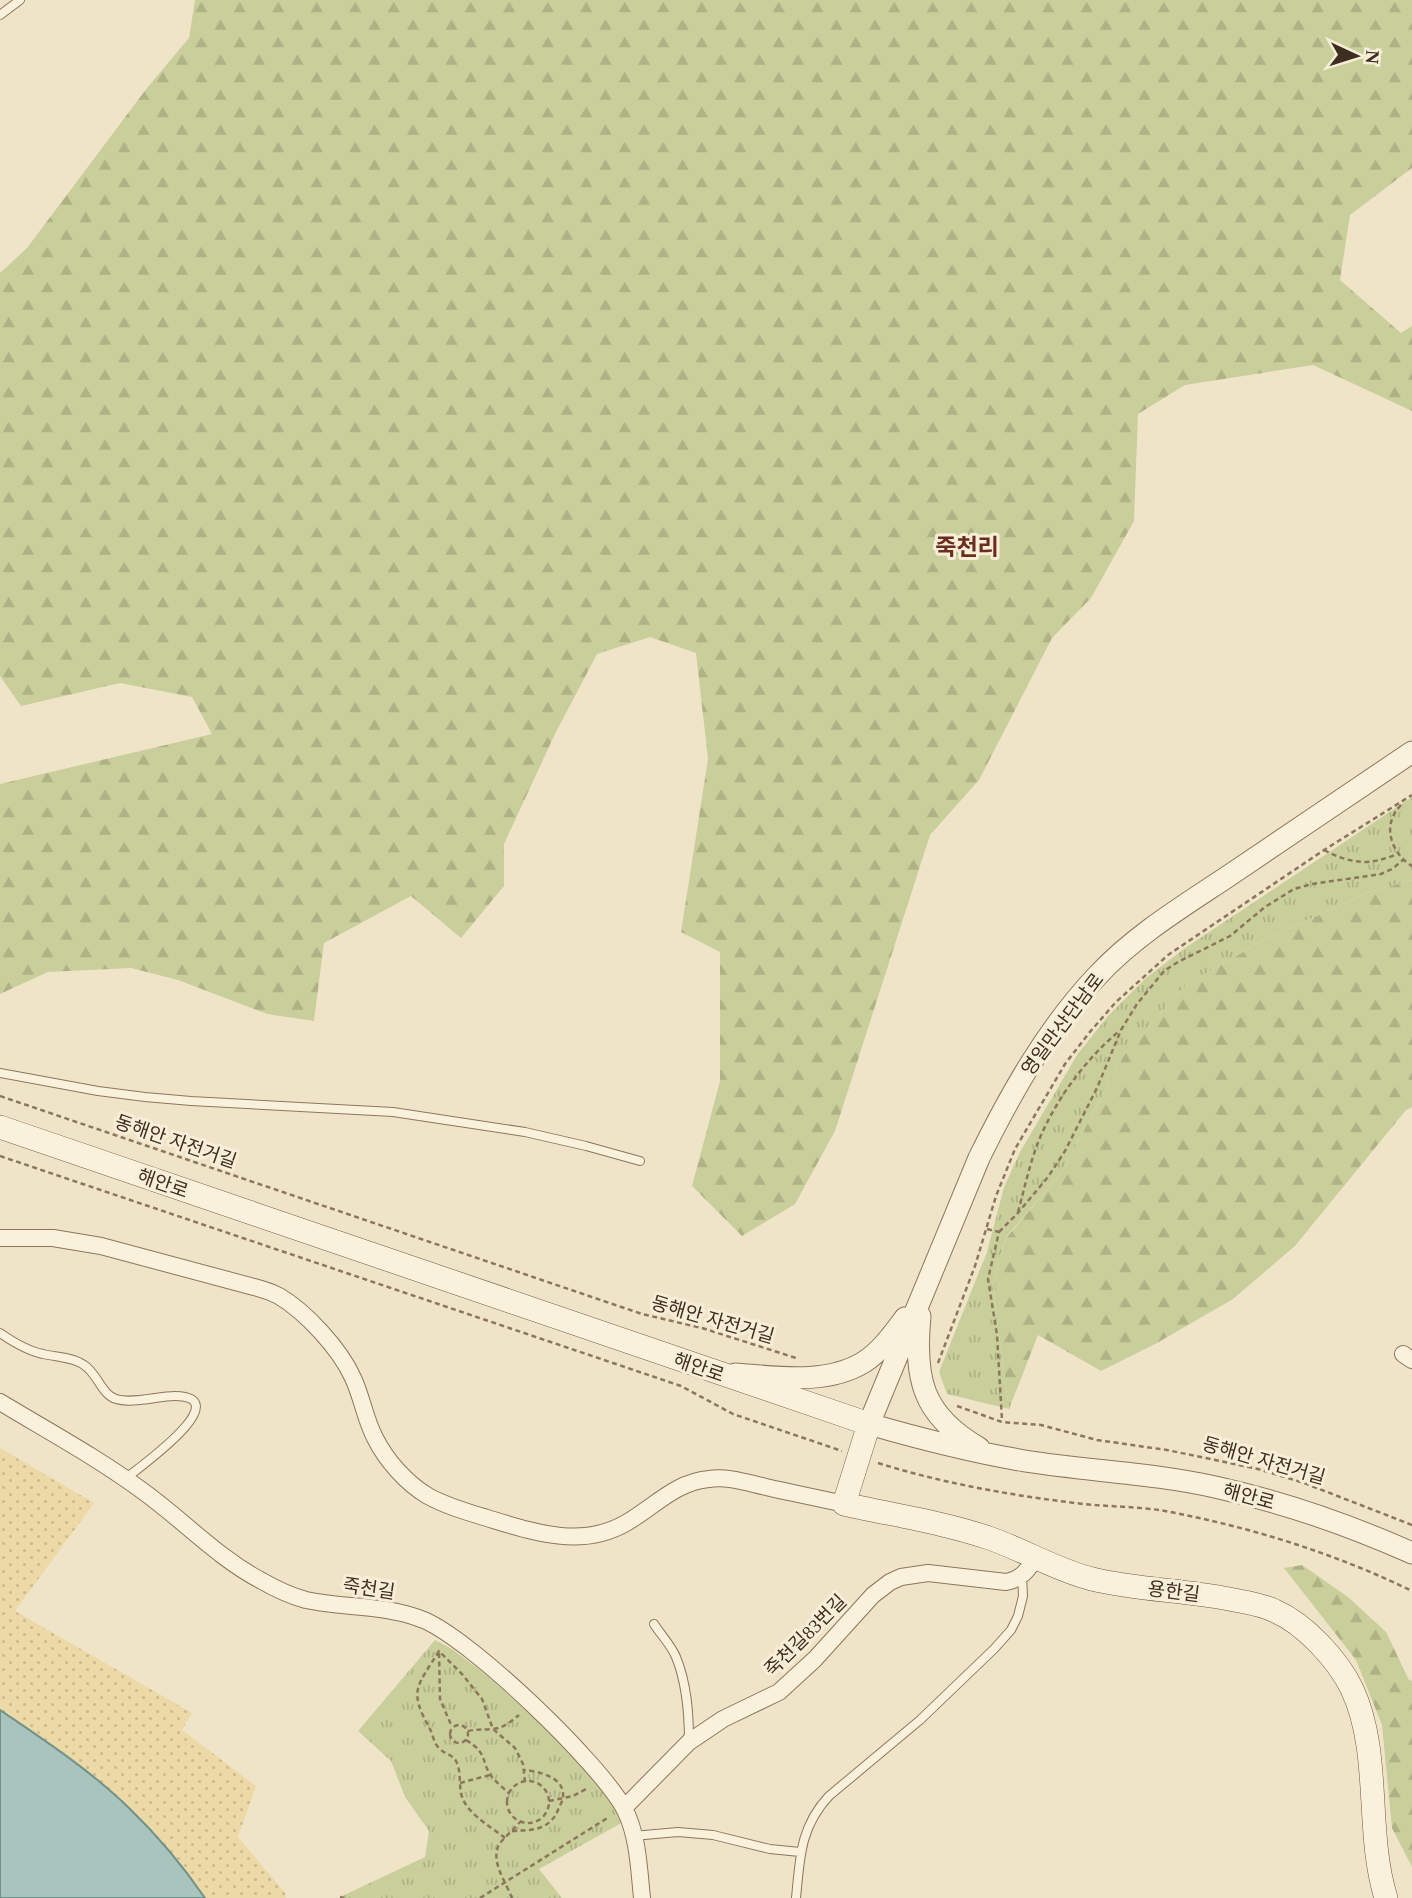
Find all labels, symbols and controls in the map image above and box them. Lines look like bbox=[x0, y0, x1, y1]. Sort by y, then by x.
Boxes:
north arrow bbox=[1321, 21, 1391, 91]
text: N bbox=[1361, 50, 1383, 65]
district label: 죽천리 bbox=[935, 535, 999, 560]
street label: 영일만산단남로 bbox=[1017, 969, 1108, 1079]
street label: 동해안 자전거길 bbox=[112, 1111, 239, 1172]
street label: 해안로 bbox=[135, 1165, 191, 1202]
street label: 동해안 자전거길 bbox=[649, 1292, 777, 1347]
street label: 해안로 bbox=[671, 1349, 727, 1386]
street label: 동해안 자전거길 bbox=[1200, 1433, 1328, 1488]
street label: 해안로 bbox=[1221, 1480, 1277, 1513]
street label: 죽천길 bbox=[341, 1574, 396, 1603]
street label: 용한길 bbox=[1147, 1578, 1201, 1605]
street label: 죽천길83번길 bbox=[760, 1590, 850, 1680]

